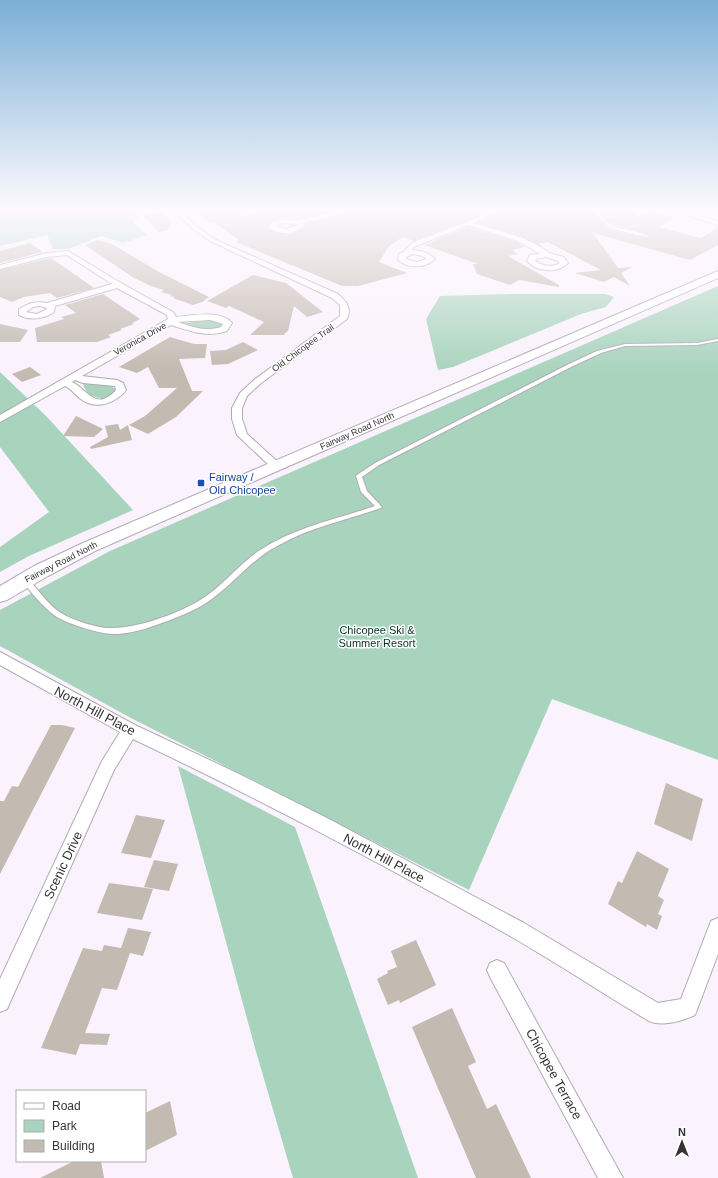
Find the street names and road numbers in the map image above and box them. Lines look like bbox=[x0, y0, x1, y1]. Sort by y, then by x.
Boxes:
street label: Veronica Drive bbox=[112, 320, 168, 358]
street label: Old Chicopee Trail bbox=[270, 322, 336, 374]
street label: Fairway Road North bbox=[318, 410, 396, 452]
street label: Fairway Road North bbox=[23, 539, 99, 585]
street label: North Hill Place bbox=[52, 683, 138, 739]
street label: Scenic Drive bbox=[41, 829, 85, 901]
street label: North Hill Place bbox=[341, 830, 427, 886]
street label: Chicopee Terrace bbox=[523, 1026, 585, 1122]

